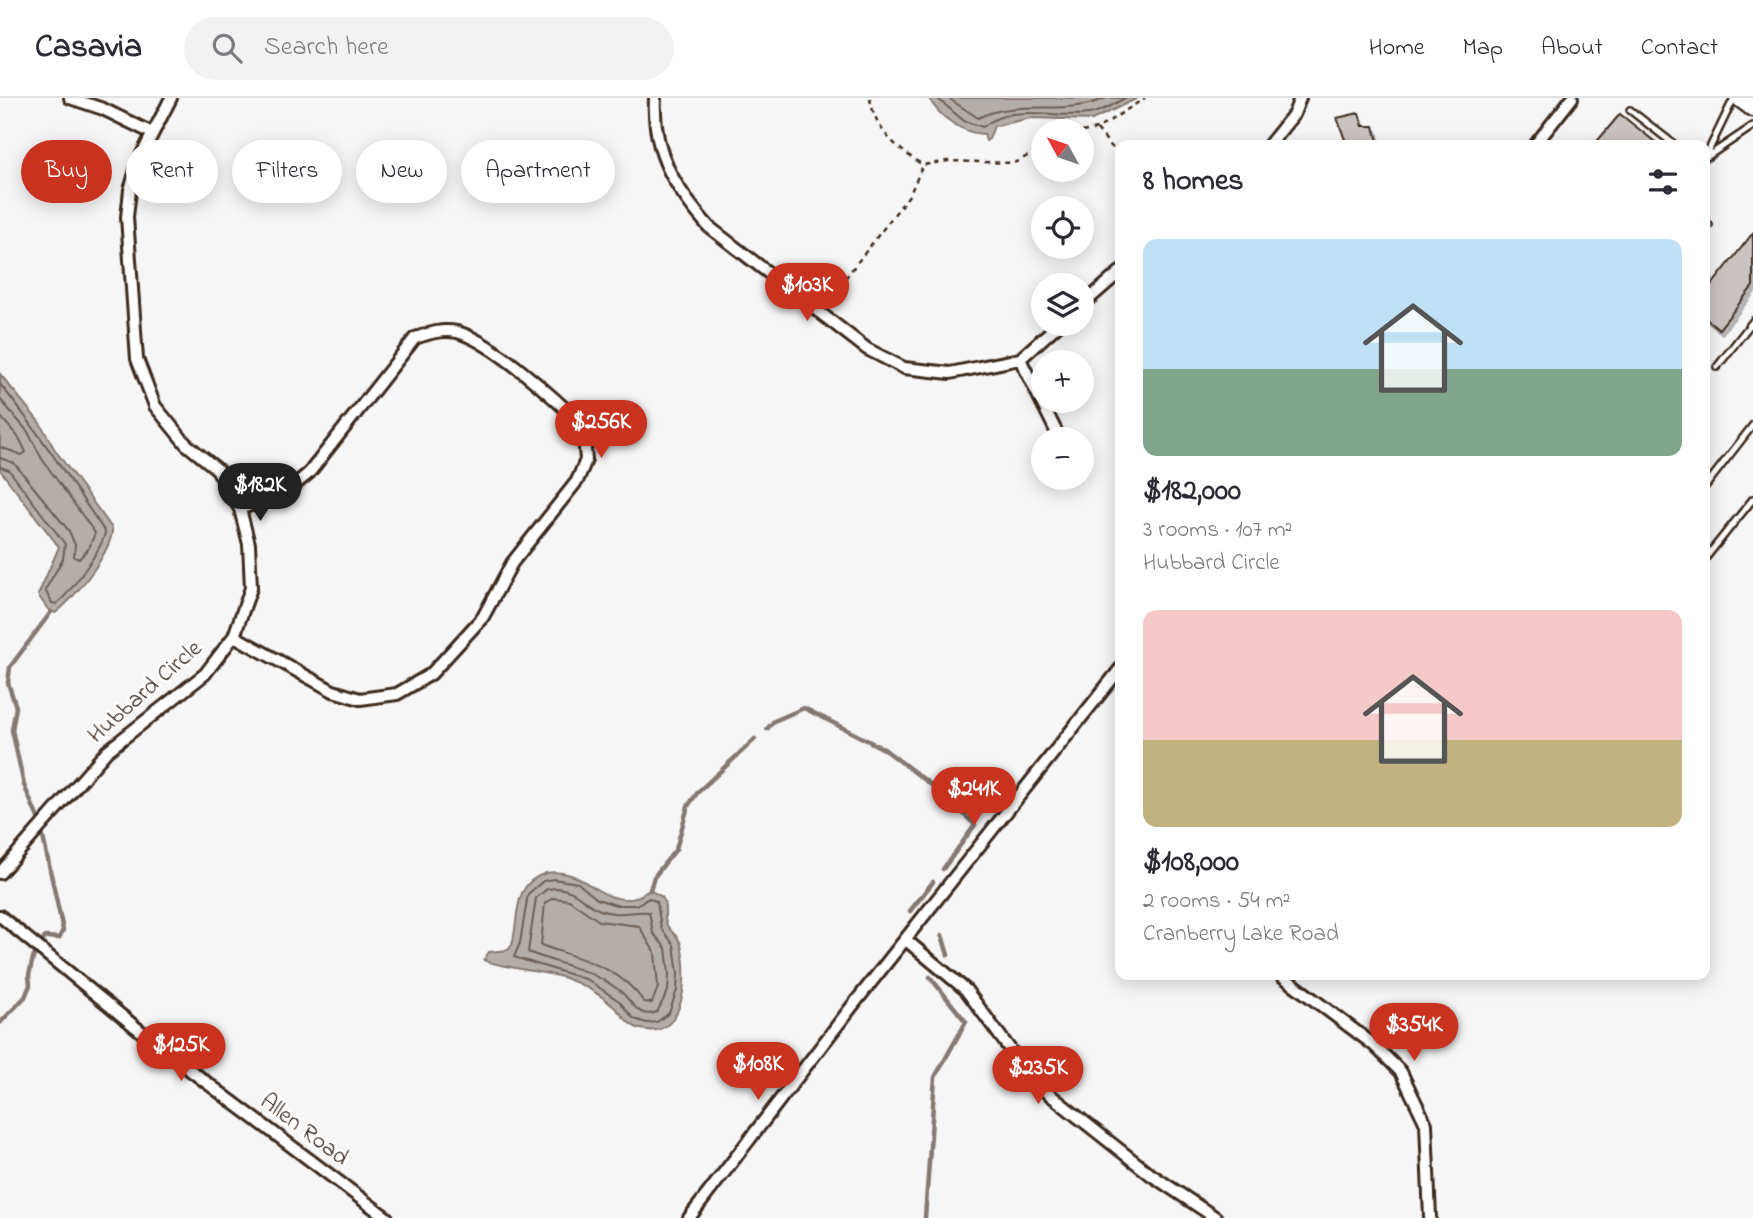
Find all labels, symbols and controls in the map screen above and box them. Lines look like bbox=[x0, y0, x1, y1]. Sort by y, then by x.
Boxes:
search box bbox=[184, 17, 674, 80]
text: Casavia bbox=[35, 24, 142, 72]
icon: search bbox=[208, 29, 246, 67]
text: Search here bbox=[264, 29, 389, 67]
text: Home bbox=[1369, 31, 1425, 66]
text: Map bbox=[1463, 31, 1503, 66]
text: About bbox=[1541, 31, 1603, 66]
text: Contact bbox=[1641, 31, 1718, 66]
north arrow bbox=[1031, 119, 1094, 182]
map controls bbox=[1031, 119, 1094, 490]
chip: Buy bbox=[21, 140, 112, 203]
chip: Rent bbox=[126, 140, 218, 203]
chip: Filters bbox=[232, 140, 342, 203]
chip: New bbox=[356, 140, 447, 203]
chip: Apartment bbox=[461, 140, 615, 203]
text: 8 homes bbox=[1143, 160, 1244, 204]
icon: filters bbox=[1644, 163, 1682, 201]
button: locate bbox=[1031, 196, 1094, 259]
pin: $103K bbox=[758, 264, 856, 323]
text: $103K bbox=[781, 269, 833, 302]
button: layers bbox=[1031, 273, 1094, 336]
icon: home bbox=[1350, 285, 1476, 411]
button: + bbox=[1031, 350, 1094, 413]
pin: $256K bbox=[552, 400, 650, 460]
text: $256K bbox=[571, 406, 631, 439]
button: − bbox=[1031, 427, 1094, 490]
pin: $182K bbox=[211, 464, 309, 523]
text: $182K bbox=[234, 469, 286, 502]
text: $182,000 bbox=[1143, 470, 1241, 514]
text: 3 rooms · 107 m² bbox=[1143, 514, 1292, 547]
text: Hubbard Circle bbox=[1143, 547, 1280, 580]
street label: Hubbard Circle bbox=[80, 632, 210, 752]
icon: home bbox=[1350, 656, 1476, 782]
pin: $241K bbox=[925, 768, 1023, 827]
text: $241K bbox=[947, 773, 1001, 806]
text: $108,000 bbox=[1143, 841, 1239, 885]
text: 2 rooms · 54 m² bbox=[1143, 885, 1290, 918]
text: Cranberry Lake Road bbox=[1143, 918, 1339, 951]
pin: $354K bbox=[1365, 1004, 1463, 1063]
text: $354K bbox=[1385, 1009, 1443, 1042]
pin: $125K bbox=[132, 1024, 230, 1083]
text: $125K bbox=[153, 1029, 209, 1062]
pin: $108K bbox=[709, 1042, 807, 1102]
pin: $235K bbox=[989, 1046, 1087, 1106]
text: $108K bbox=[733, 1048, 783, 1081]
text: $235K bbox=[1008, 1052, 1068, 1085]
street label: Allen Road bbox=[252, 1085, 356, 1175]

